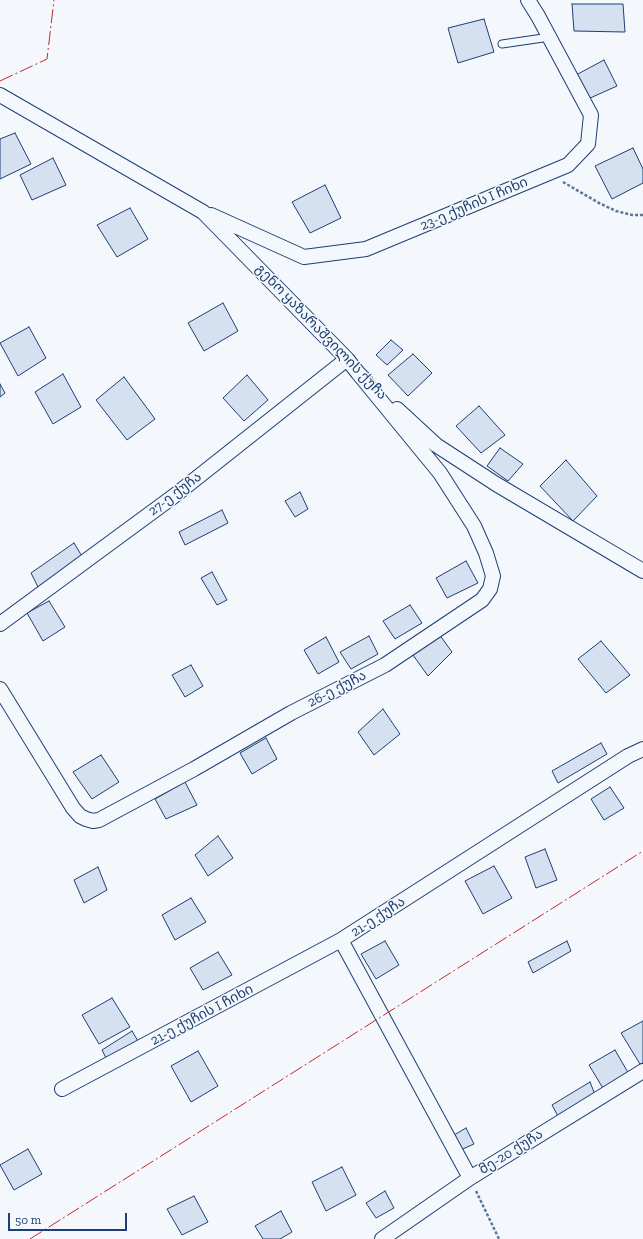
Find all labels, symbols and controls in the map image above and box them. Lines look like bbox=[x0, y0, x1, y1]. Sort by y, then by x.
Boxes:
street label: 23-ე ქუჩის I ჩიხი bbox=[418, 174, 530, 234]
street label: გენო ყაზარაშვილის ქუჩა bbox=[252, 261, 390, 403]
street label: 27-ე ქუჩა bbox=[145, 468, 205, 520]
street label: 26-ე ქუჩა bbox=[305, 667, 369, 711]
street label: 21-ე ქუჩა bbox=[348, 893, 408, 941]
street label: 21-ე ქუჩის I ჩიხი bbox=[148, 981, 256, 1049]
street label: მე-20 ქუჩა bbox=[476, 1126, 546, 1178]
scale bar bbox=[10, 1205, 129, 1231]
text: 50 m bbox=[15, 1213, 41, 1227]

